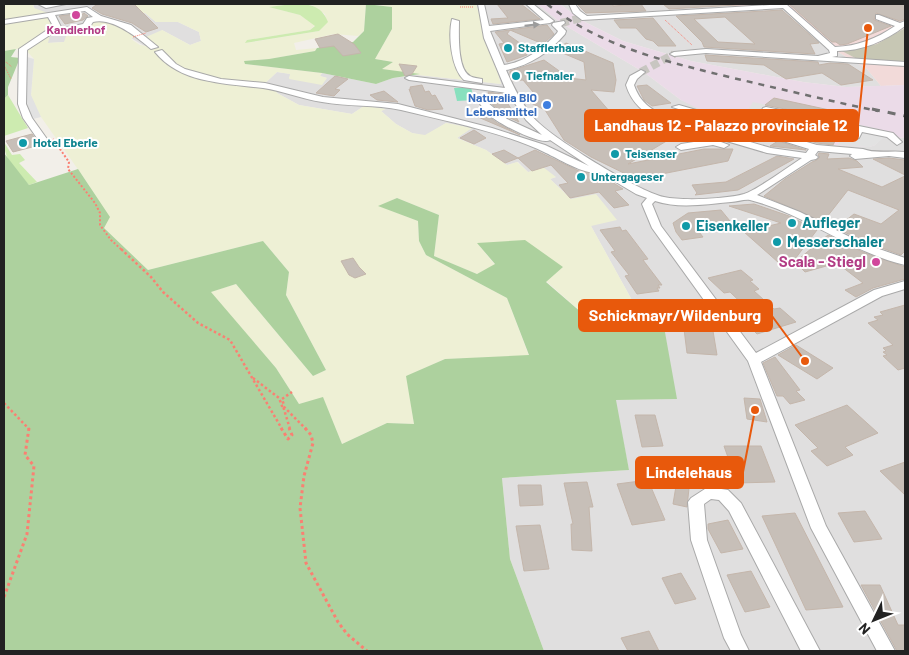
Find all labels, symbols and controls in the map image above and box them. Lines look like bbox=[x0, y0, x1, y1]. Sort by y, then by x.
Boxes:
marker: Kandlerhof bbox=[70, 9, 82, 21]
one-way arrow bbox=[524, 20, 540, 28]
place label: Kandlerhof bbox=[47, 22, 106, 36]
place label: Stafflerhaus bbox=[518, 40, 584, 54]
marker: Stafflerhaus bbox=[502, 42, 514, 54]
place label: Tiefnaler bbox=[526, 68, 574, 82]
marker: Tiefnaler bbox=[510, 70, 522, 82]
place label: Naturalia BIO Lebensmittel bbox=[466, 90, 537, 118]
marker: Naturalia BIO Lebensmittel bbox=[541, 99, 553, 111]
callout: Landhaus 12 - Palazzo provinciale 12 bbox=[585, 110, 858, 141]
text: Landhaus 12 - Palazzo provinciale 12 bbox=[594, 115, 848, 134]
place label: Hotel Eberle bbox=[33, 135, 98, 149]
marker: Hotel Eberle bbox=[17, 137, 29, 149]
place label: Teisenser bbox=[625, 146, 677, 160]
marker: Teisenser bbox=[609, 148, 621, 160]
place label: Untergageser bbox=[591, 169, 664, 183]
marker: Untergageser bbox=[575, 171, 587, 183]
place label: Aufleger bbox=[802, 213, 860, 231]
place label: Eisenkeller bbox=[696, 216, 770, 234]
marker: Aufleger bbox=[786, 217, 798, 229]
marker: Eisenkeller bbox=[680, 220, 692, 232]
place label: Messerschaler bbox=[787, 232, 884, 250]
marker: Messerschaler bbox=[771, 236, 783, 248]
place label: Scala - Stiegl bbox=[779, 252, 866, 270]
marker: Scala - Stiegl bbox=[870, 256, 882, 268]
callout: Schickmayr/Wildenburg bbox=[579, 300, 772, 331]
text: Schickmayr/Wildenburg bbox=[589, 305, 761, 324]
callout: Lindelehaus bbox=[636, 457, 743, 488]
text: Lindelehaus bbox=[646, 462, 732, 481]
north arrow bbox=[849, 595, 899, 645]
text: N bbox=[855, 620, 874, 638]

